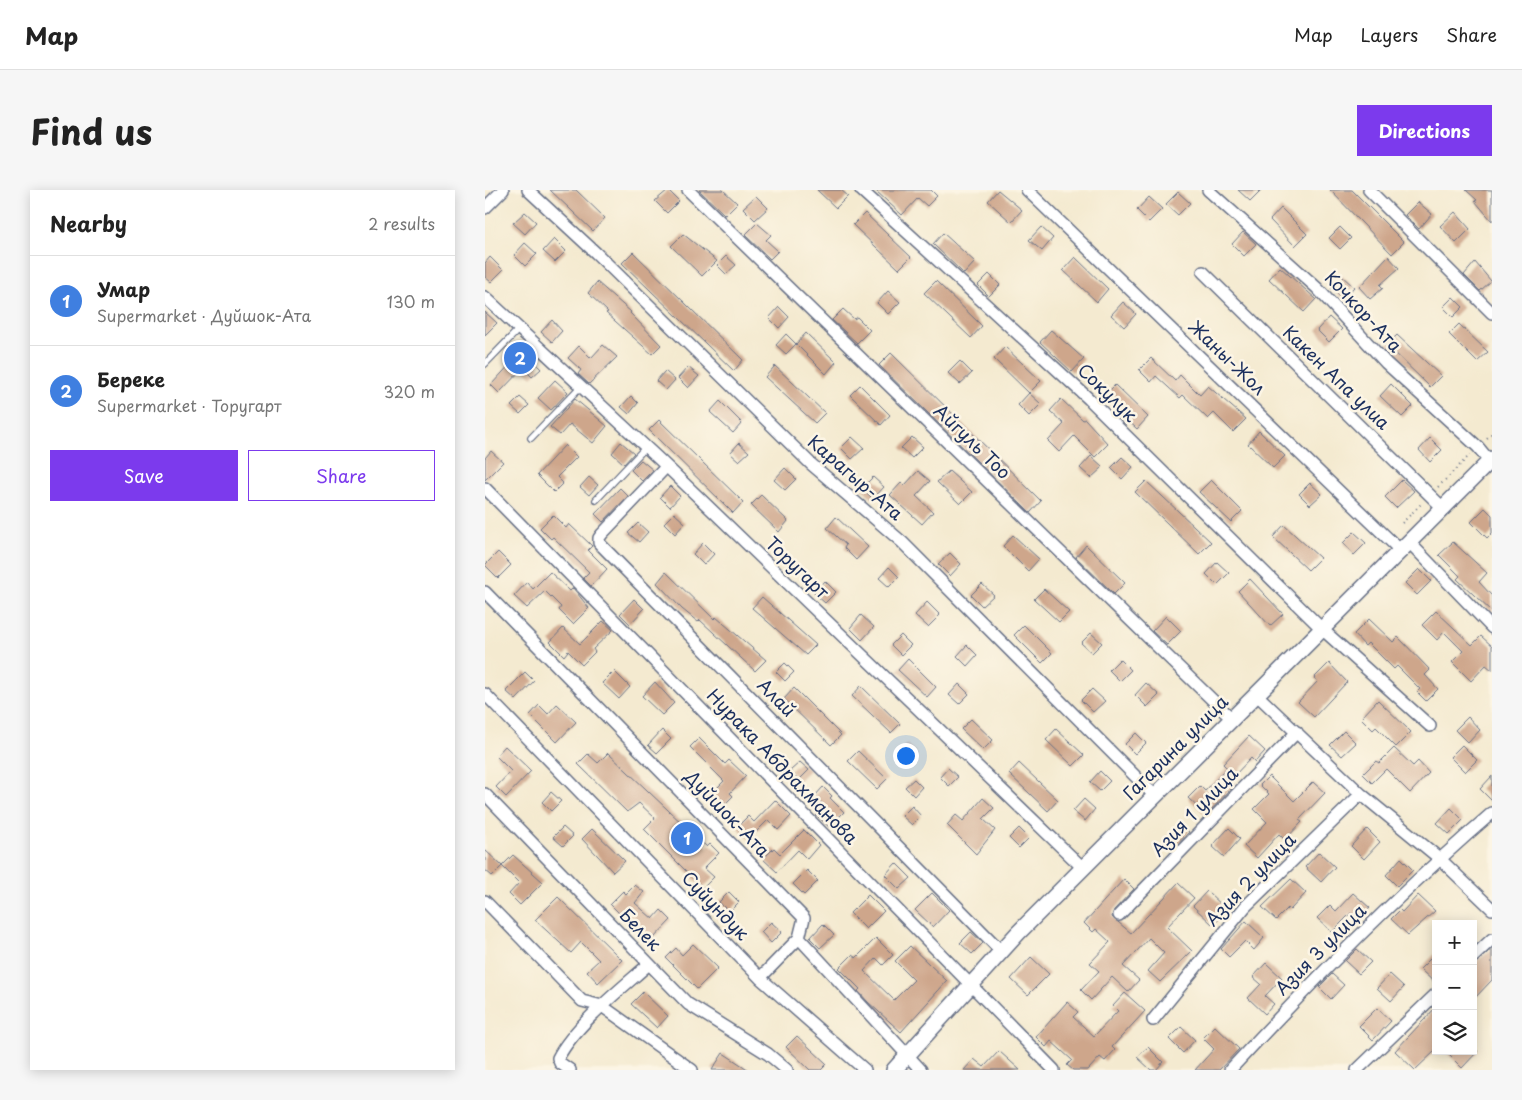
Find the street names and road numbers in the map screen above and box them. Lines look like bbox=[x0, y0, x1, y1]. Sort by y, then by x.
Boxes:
street label: Кочкор-Ата bbox=[1319, 264, 1409, 358]
street label: Жаны-Жол bbox=[1183, 313, 1273, 401]
street label: Какен Апа улиа bbox=[1277, 319, 1397, 435]
street label: Сокулук bbox=[1072, 356, 1144, 428]
street label: Айгуль Тоо bbox=[928, 397, 1018, 485]
street label: Карагыр-Ата bbox=[802, 428, 910, 526]
street label: Торугарт bbox=[760, 530, 836, 605]
street label: Алай bbox=[752, 672, 802, 722]
street label: Нурака Абдрахманова bbox=[701, 682, 865, 851]
street label: Гагарина улица bbox=[1116, 688, 1234, 806]
street label: Азия 1 улица bbox=[1144, 760, 1244, 862]
street label: Дуйшок-Ата bbox=[679, 762, 777, 863]
street label: Азия 2 улица bbox=[1198, 826, 1302, 932]
street label: Суйундук bbox=[676, 864, 756, 946]
street label: Азия 3 улица bbox=[1268, 897, 1372, 1001]
street label: Белек bbox=[614, 902, 668, 957]

